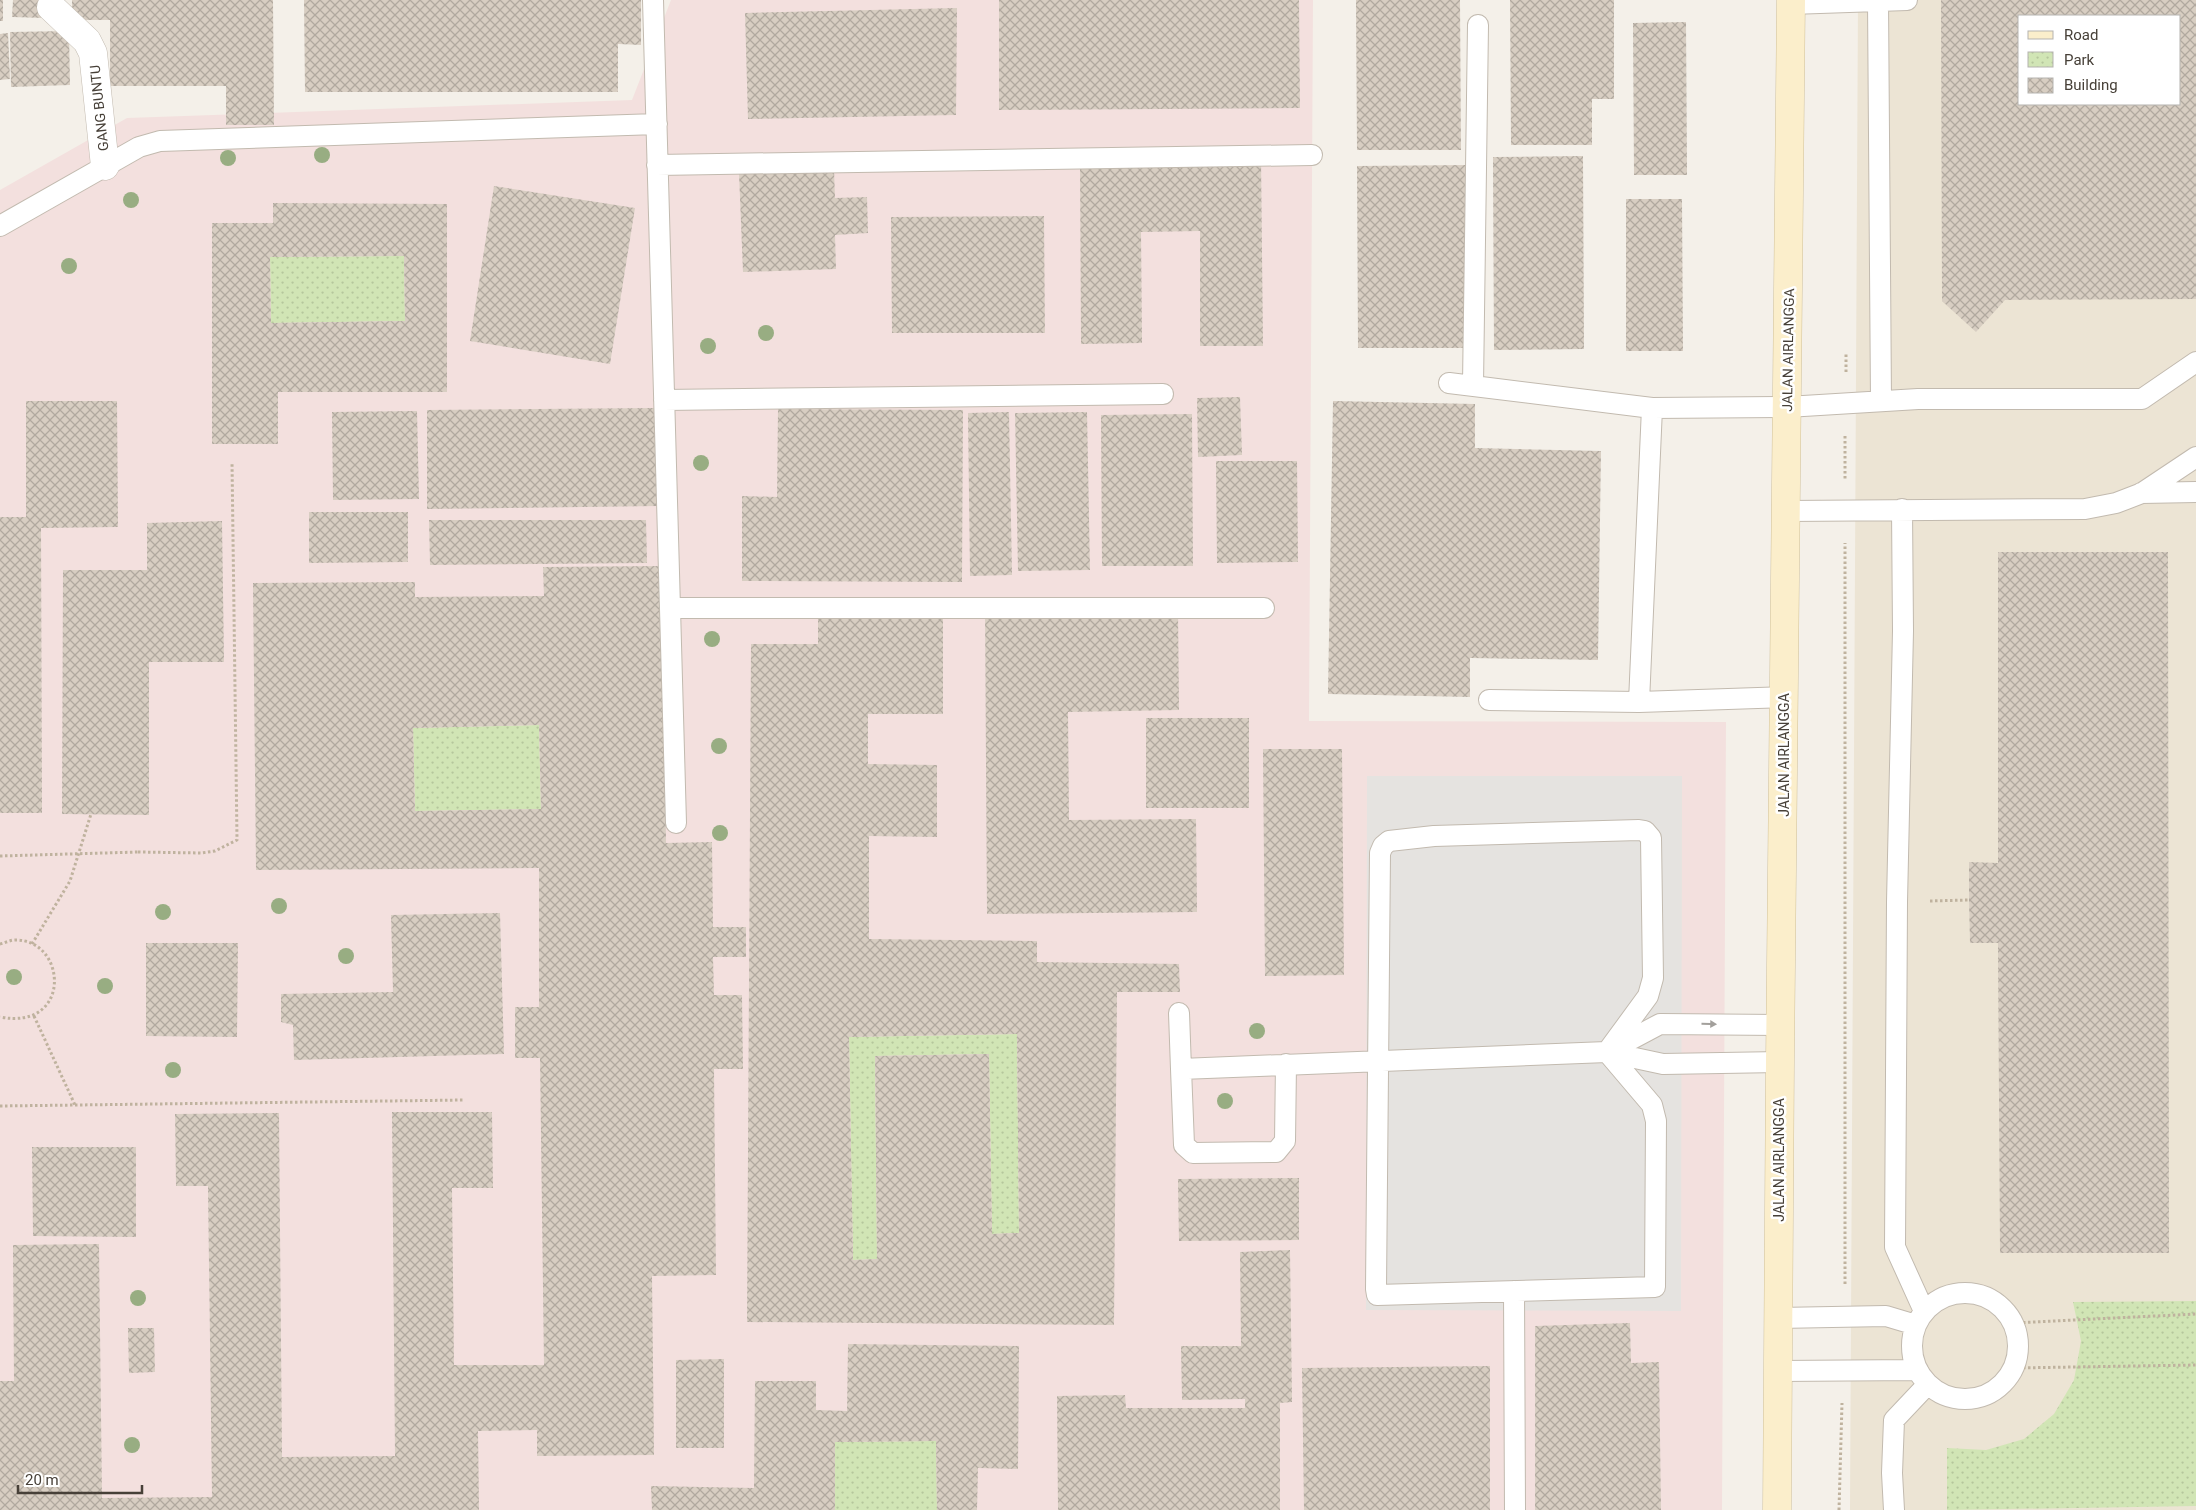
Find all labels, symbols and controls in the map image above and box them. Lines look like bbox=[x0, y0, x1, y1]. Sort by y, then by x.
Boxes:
legend bbox=[2018, 15, 2181, 105]
text: Road bbox=[2064, 26, 2098, 44]
text: Park bbox=[2064, 51, 2095, 69]
street label: GANG BUNTU bbox=[87, 64, 111, 152]
text: Building bbox=[2064, 76, 2118, 94]
street label: JALAN AIRLANGGA bbox=[1779, 288, 1797, 412]
street label: JALAN AIRLANGGA bbox=[1776, 693, 1792, 817]
one-way arrow bbox=[1701, 1020, 1717, 1028]
street label: JALAN AIRLANGGA bbox=[1771, 1098, 1787, 1222]
scale bar bbox=[18, 1462, 141, 1494]
text: 20 m bbox=[25, 1471, 59, 1489]

